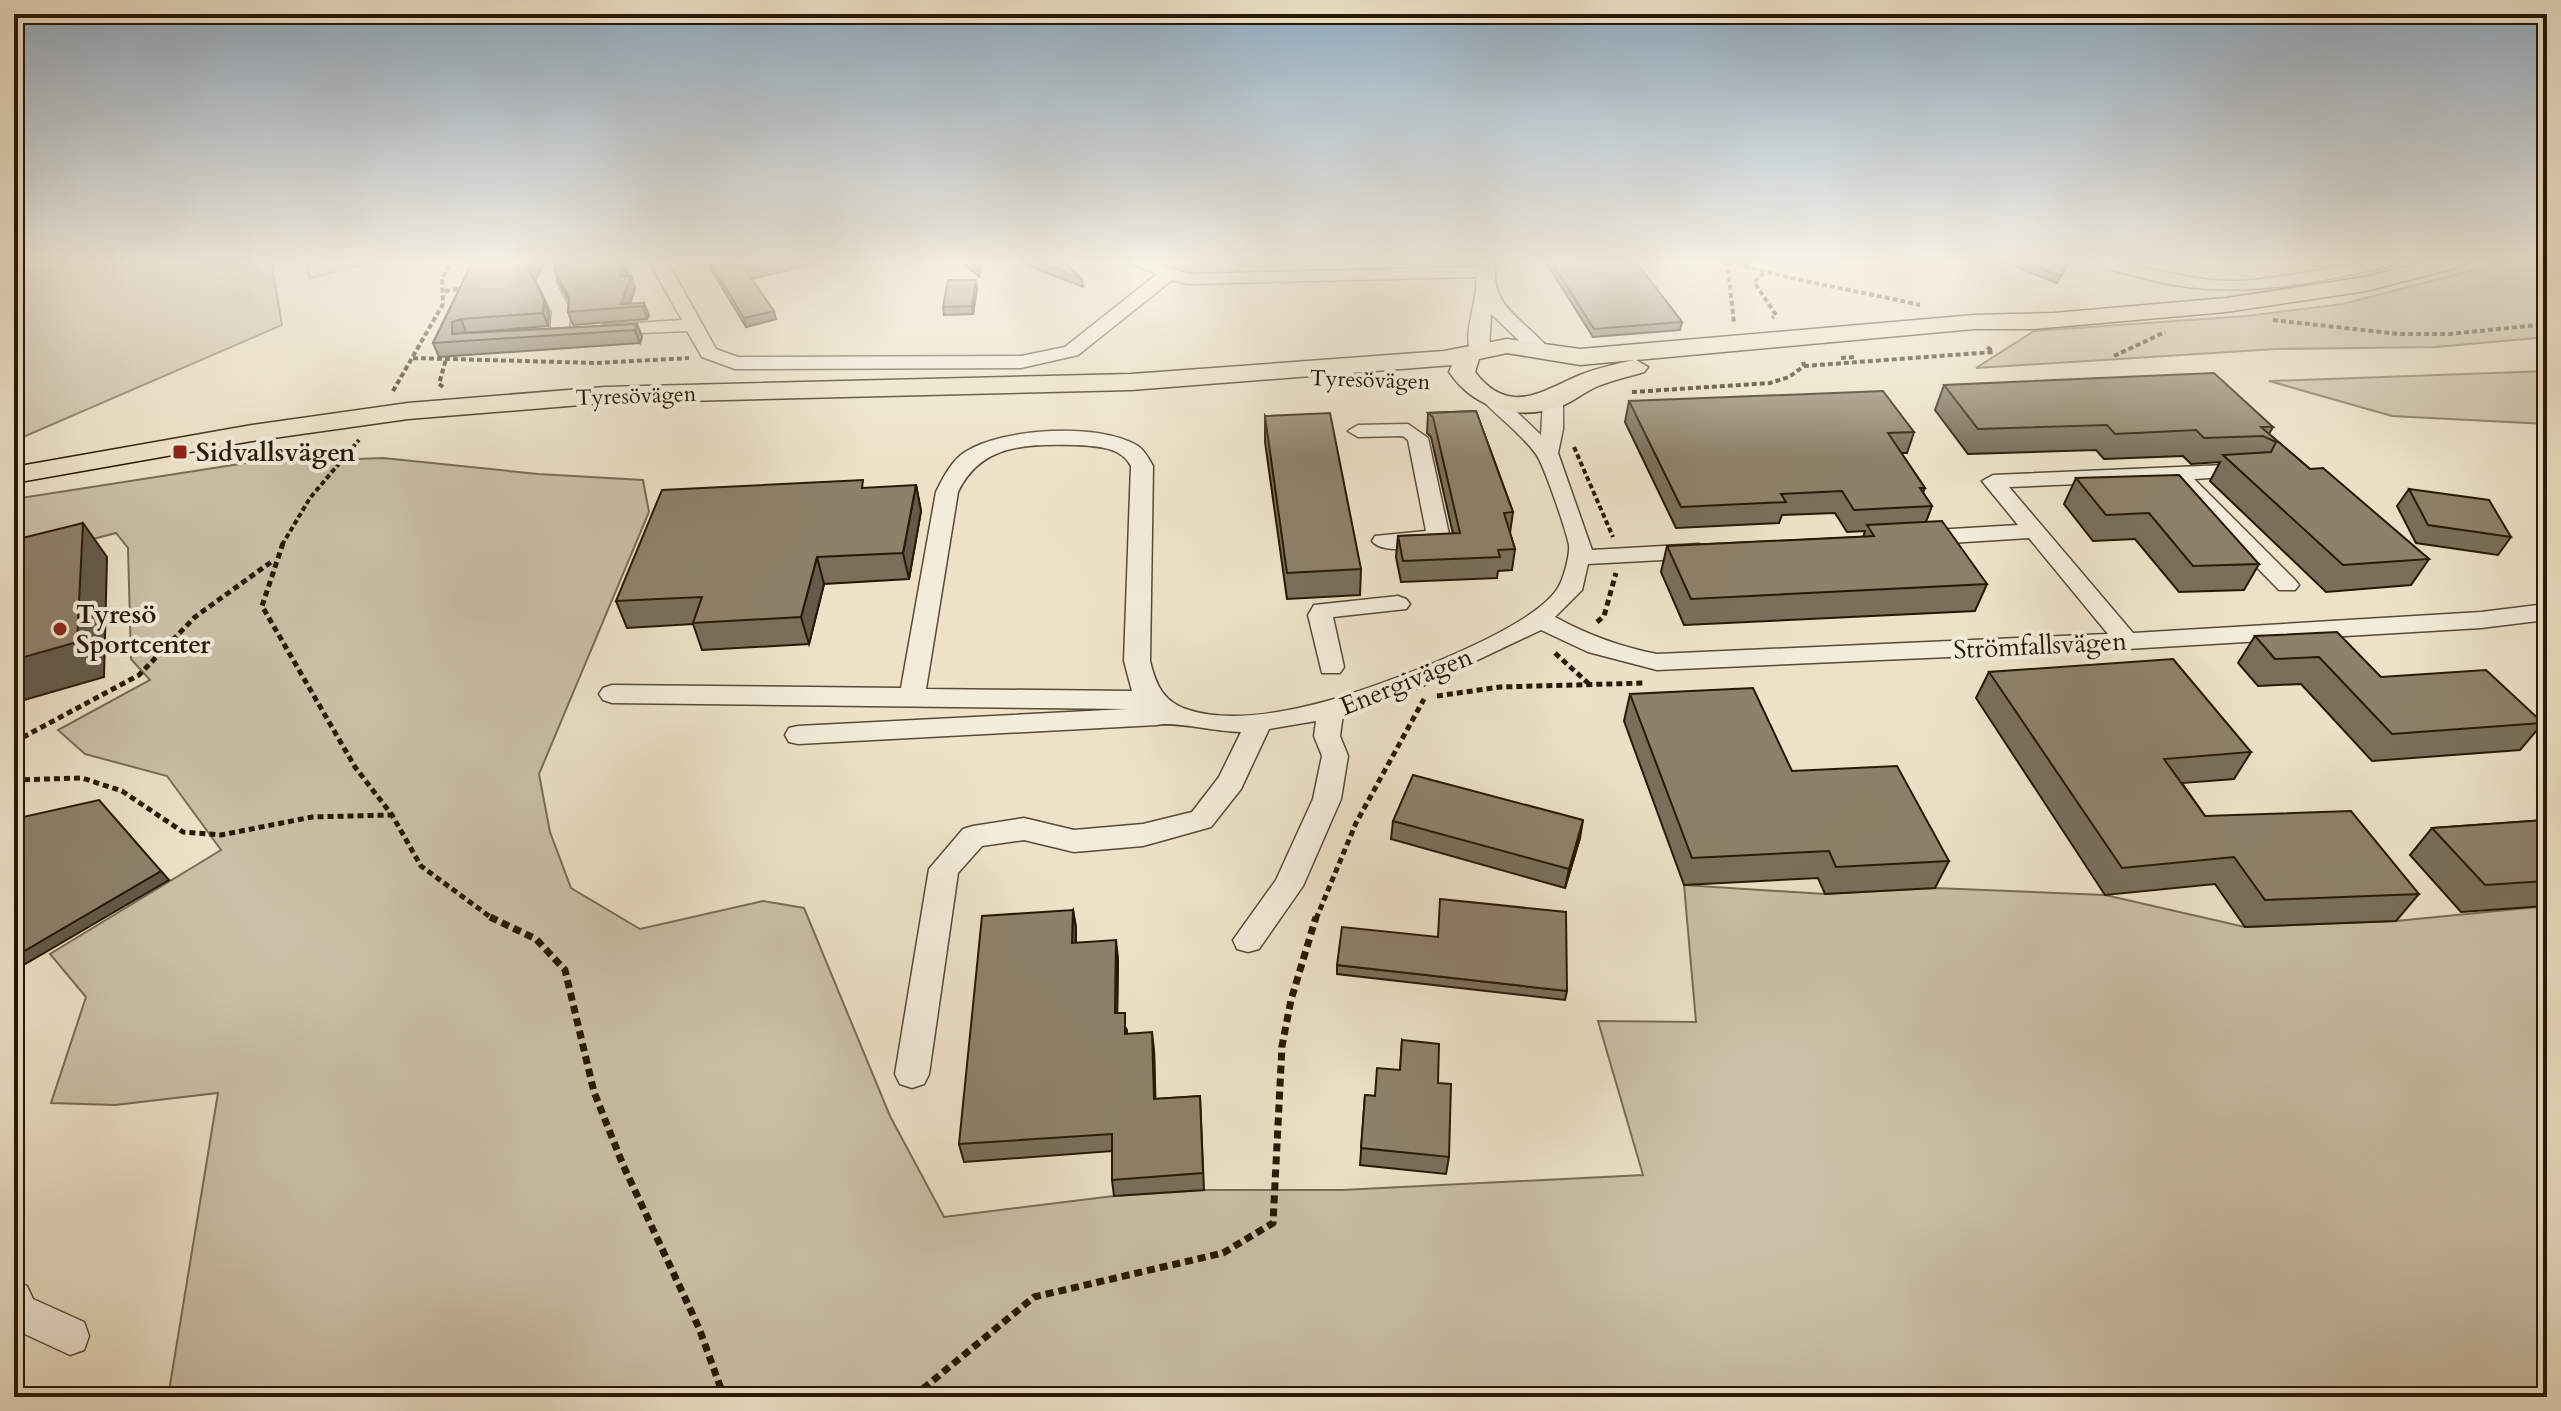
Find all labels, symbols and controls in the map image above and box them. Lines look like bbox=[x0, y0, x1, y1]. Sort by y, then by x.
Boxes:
street label: Tyresövägen bbox=[1309, 363, 1431, 397]
street label: Tyresövägen bbox=[575, 379, 697, 413]
place label: Sidvallsvägen bbox=[196, 435, 356, 470]
marker: Sidvallsvägen bbox=[171, 443, 189, 461]
place label: Tyresö Sportcenter bbox=[76, 597, 211, 662]
marker: Tyresö Sportcenter bbox=[51, 620, 69, 638]
street label: Strömfallsvägen bbox=[1952, 623, 2128, 668]
street label: Energivägen bbox=[1335, 639, 1478, 724]

